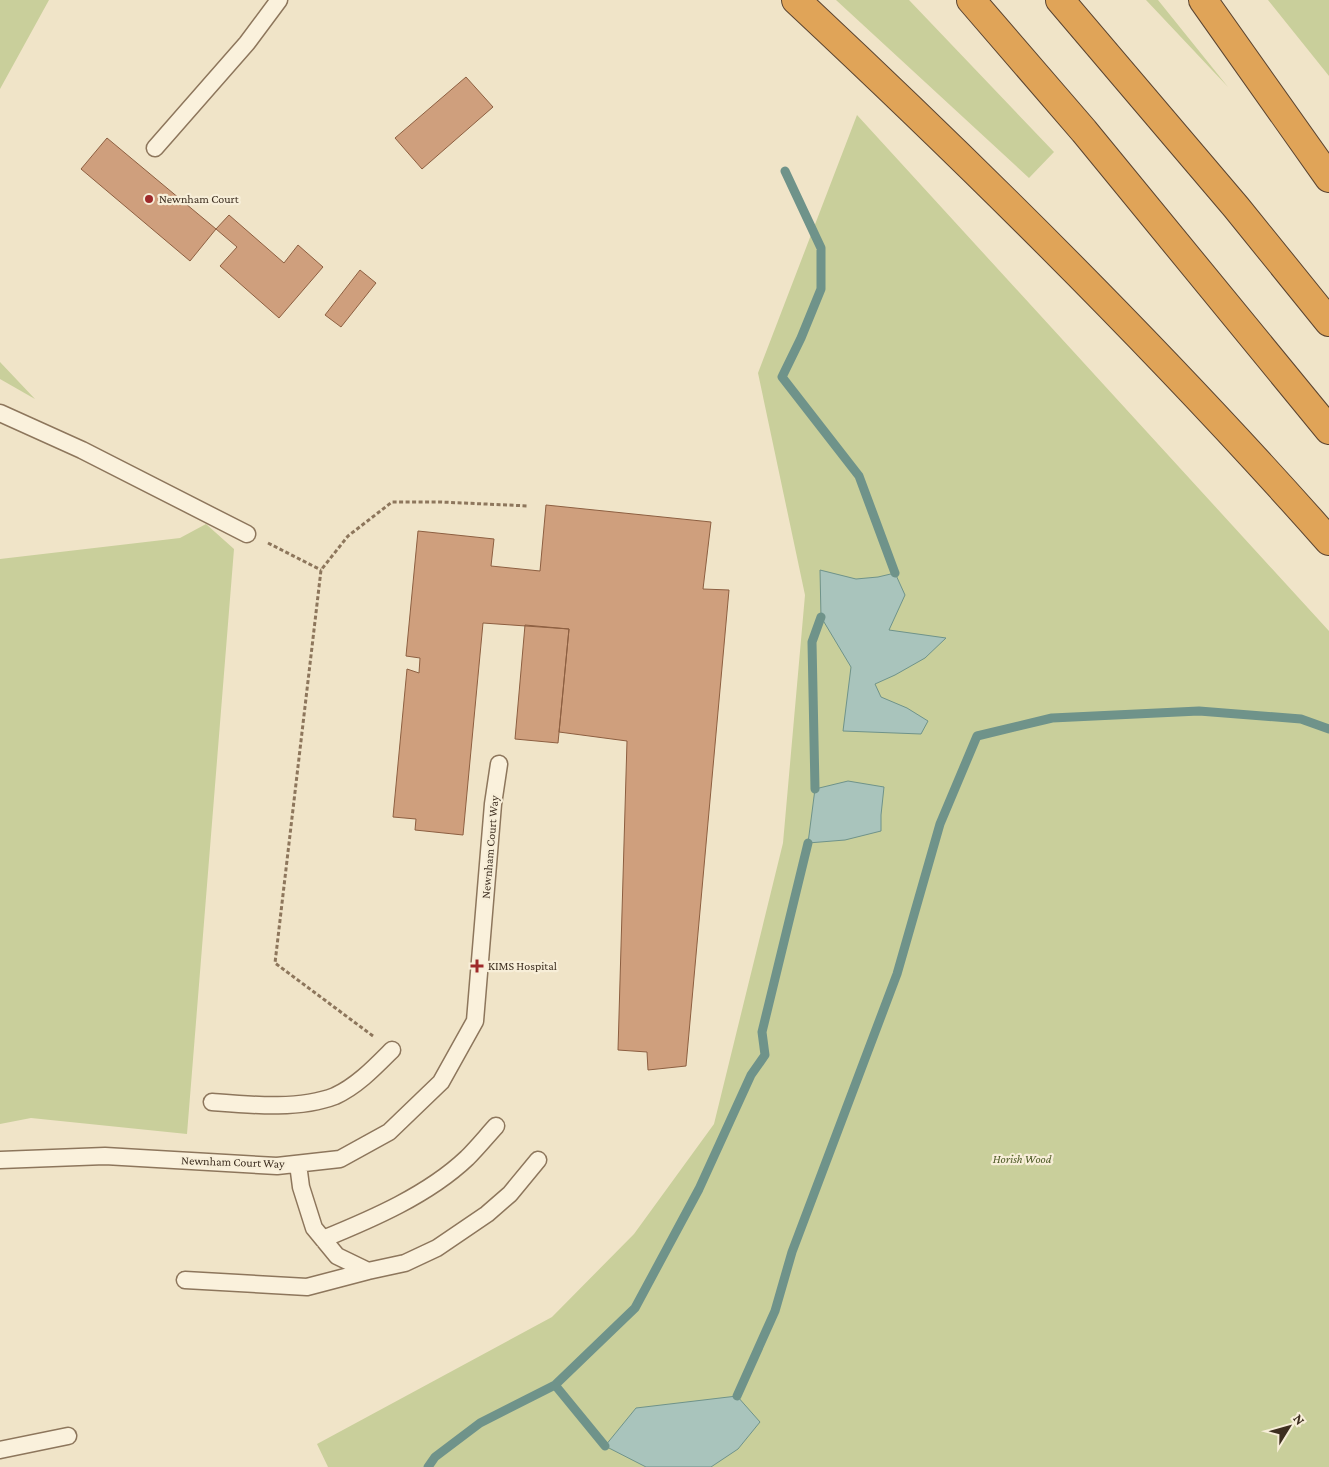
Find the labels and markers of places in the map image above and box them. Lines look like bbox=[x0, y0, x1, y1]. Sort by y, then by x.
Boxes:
place label: Newnham Court bbox=[159, 192, 240, 206]
marker: Newnham Court bbox=[143, 193, 155, 205]
marker: KIMS Hospital bbox=[470, 959, 484, 973]
place label: KIMS Hospital bbox=[488, 959, 557, 973]

